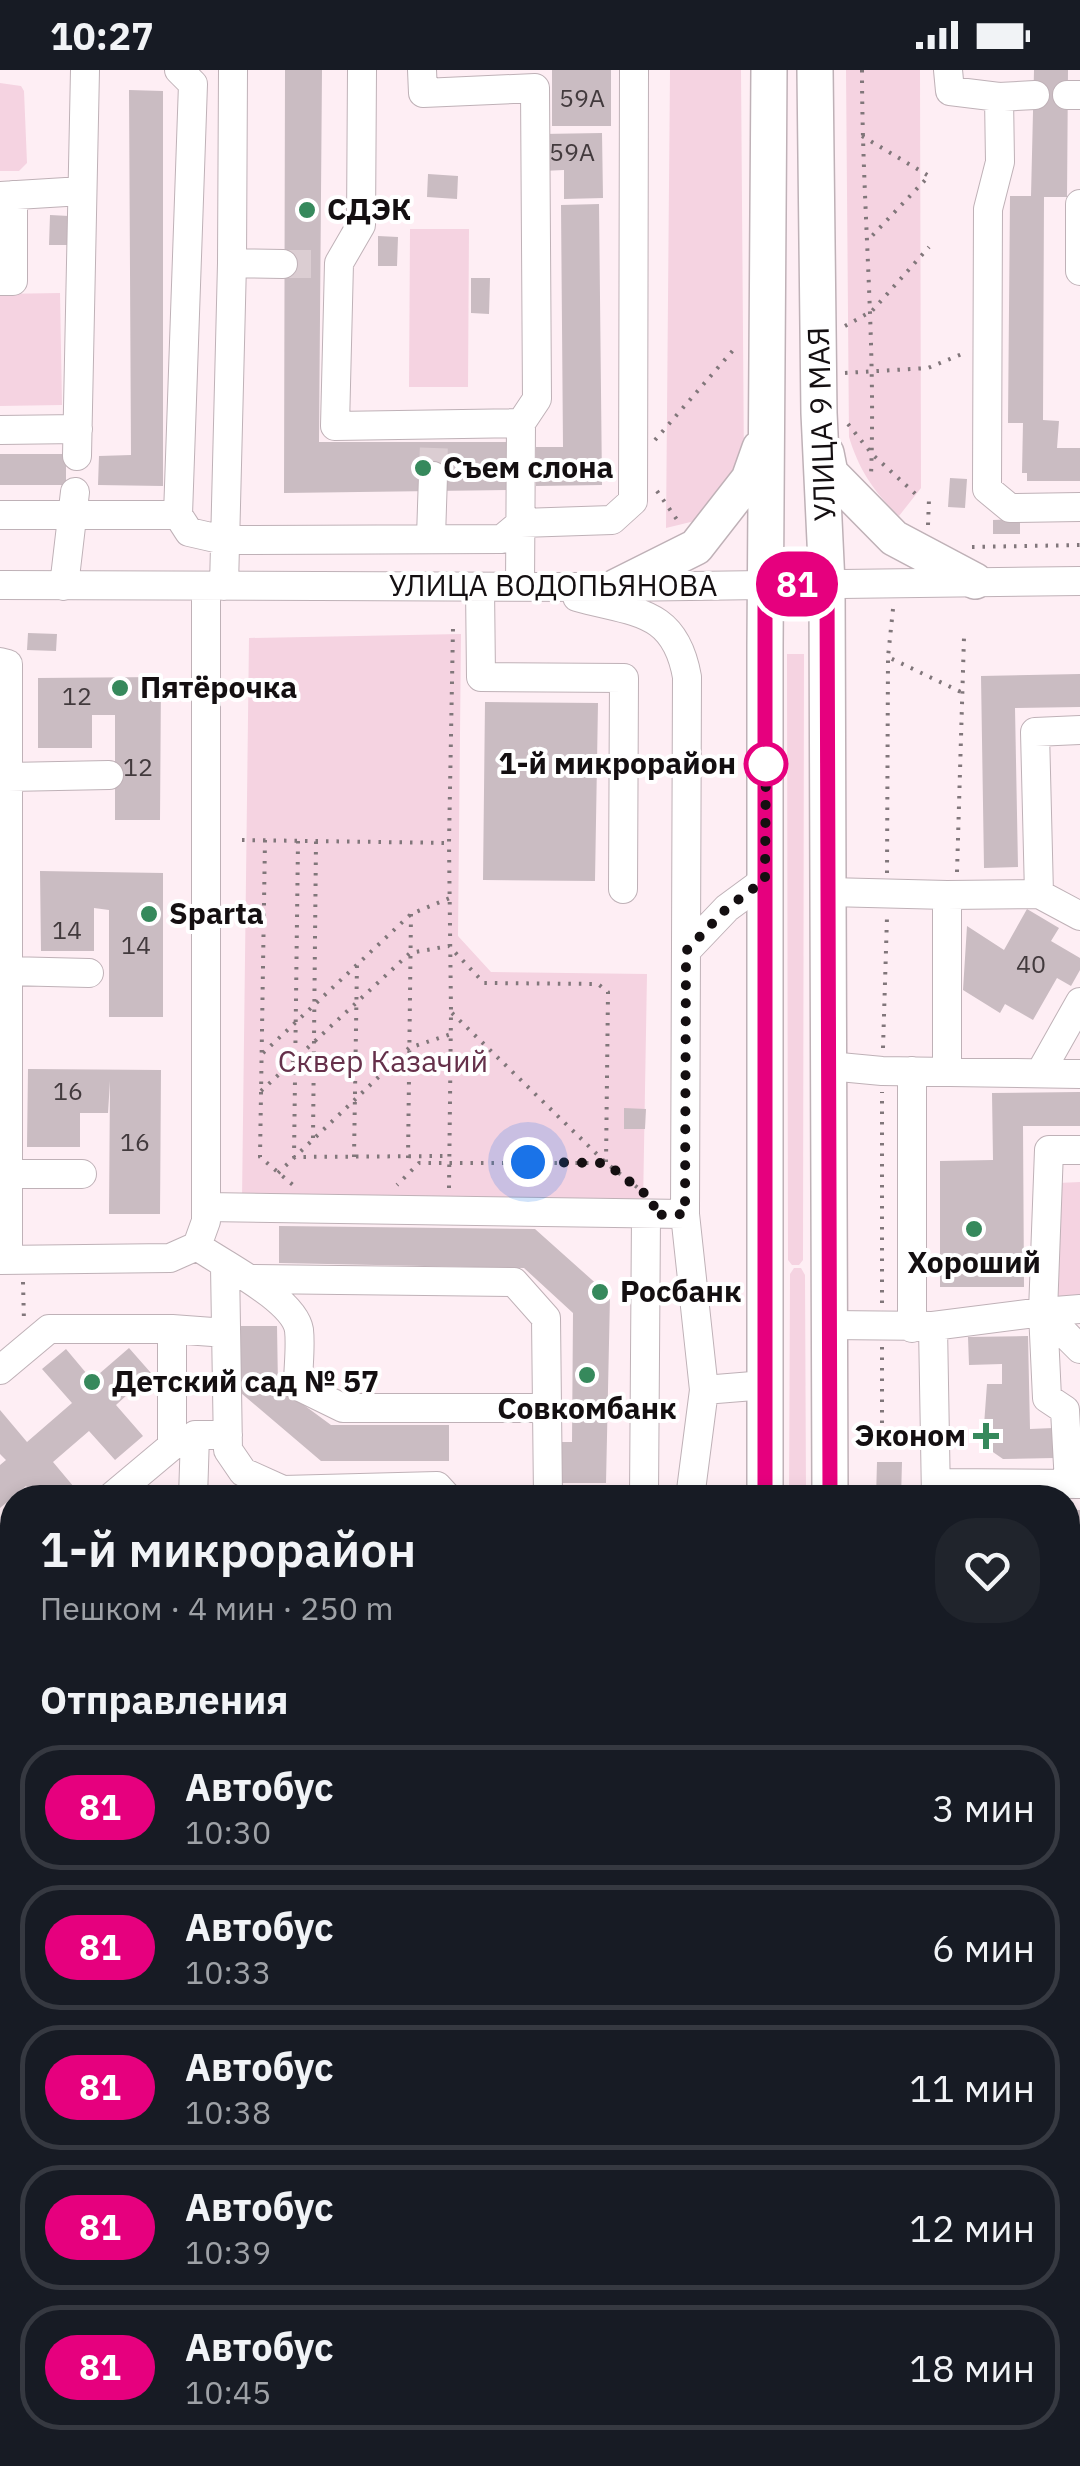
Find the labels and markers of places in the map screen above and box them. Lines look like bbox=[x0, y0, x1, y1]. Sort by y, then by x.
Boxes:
place label: СДЭК bbox=[327, 189, 411, 228]
marker: СДЭК bbox=[296, 199, 318, 221]
place label: Съем слона bbox=[443, 447, 614, 486]
marker: Съем слона bbox=[412, 457, 434, 479]
place label: Пятёрочка bbox=[140, 667, 297, 706]
marker: Пятёрочка bbox=[109, 677, 131, 699]
place label: 1-й микрорайон bbox=[498, 743, 736, 782]
marker: 1-й микрорайон bbox=[745, 743, 787, 785]
place label: Sparta bbox=[169, 893, 264, 932]
marker: Sparta bbox=[138, 903, 160, 925]
marker: Хороший bbox=[963, 1218, 985, 1240]
place label: Хороший bbox=[907, 1242, 1041, 1281]
place label: Росбанк bbox=[620, 1271, 742, 1310]
marker: Росбанк bbox=[589, 1281, 611, 1303]
place label: Детский сад № 57 bbox=[112, 1361, 379, 1400]
marker: Совкомбанк bbox=[576, 1364, 598, 1386]
marker: Детский сад № 57 bbox=[81, 1371, 103, 1393]
place label: Совкомбанк bbox=[497, 1388, 677, 1427]
place label: Эконом bbox=[855, 1415, 966, 1454]
marker: Эконом bbox=[975, 1425, 997, 1447]

